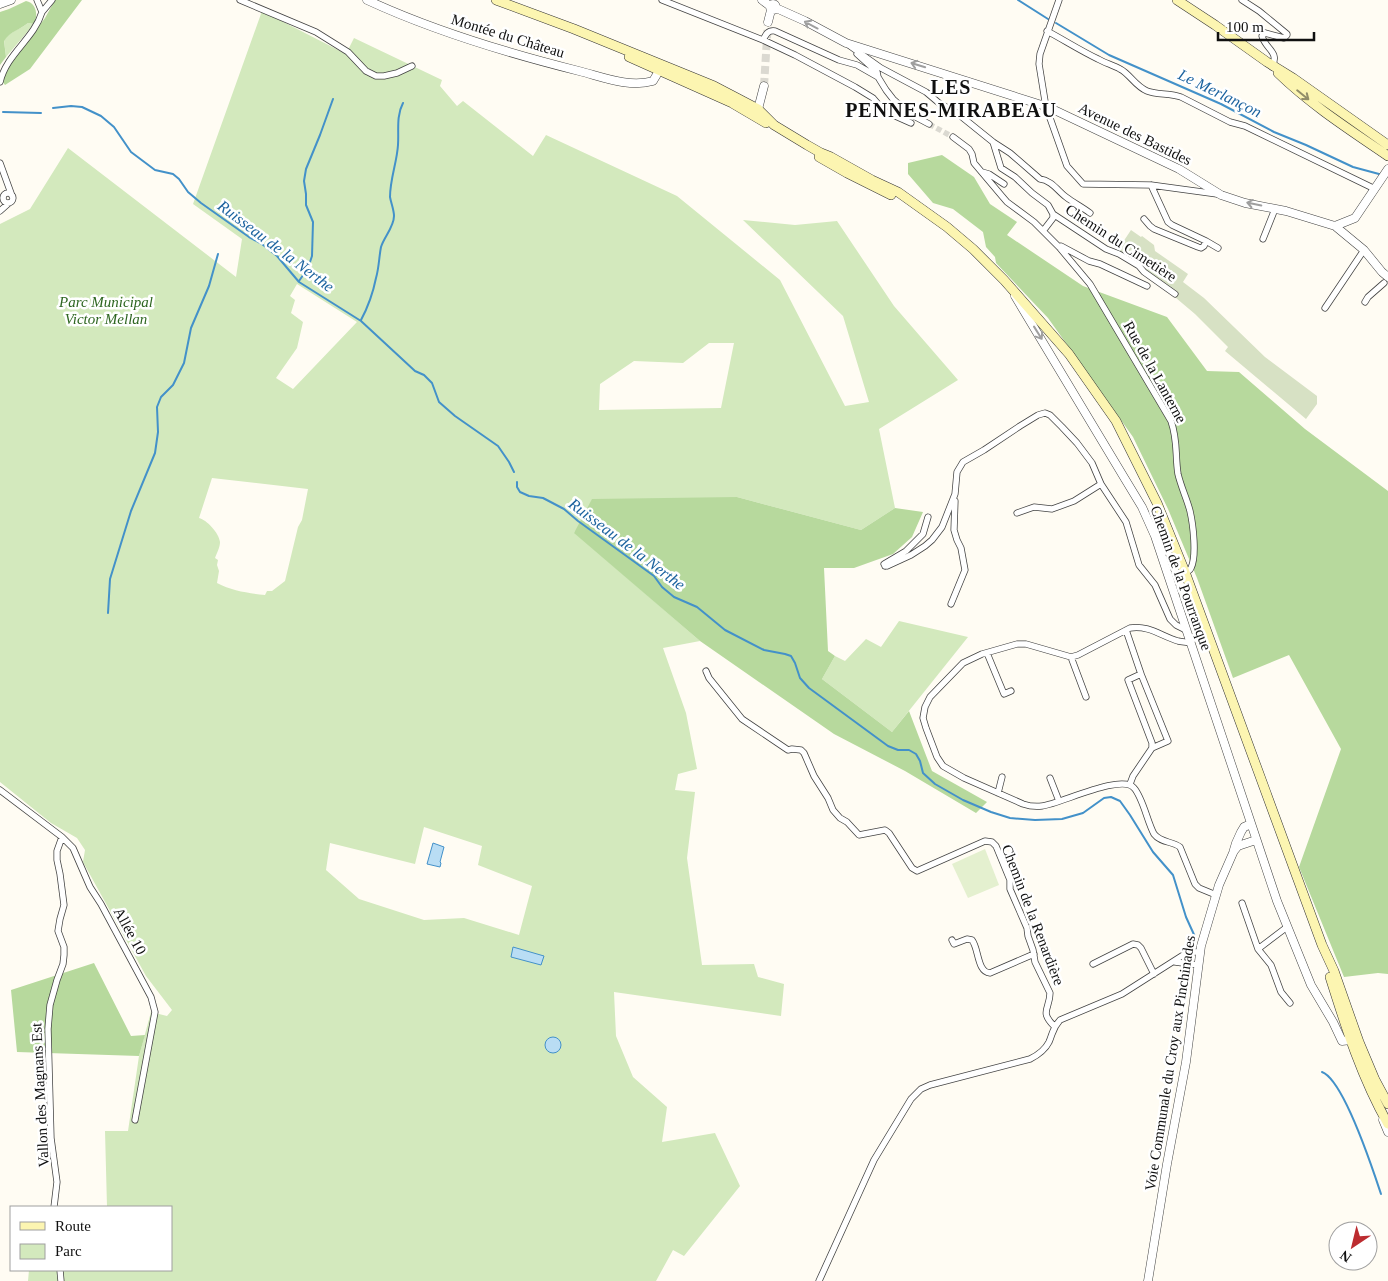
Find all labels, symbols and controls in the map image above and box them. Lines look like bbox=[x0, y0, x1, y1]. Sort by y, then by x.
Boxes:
scale bar bbox=[1218, 10, 1314, 42]
street label: Montée du Château bbox=[449, 11, 567, 61]
text: 100 m bbox=[1226, 19, 1264, 35]
one-way arrow bbox=[804, 20, 819, 29]
one-way arrow bbox=[910, 60, 926, 70]
water label: Le Merlançon bbox=[1174, 65, 1264, 121]
district label: LES PENNES-MIRABEAU bbox=[845, 76, 1057, 121]
one-way arrow bbox=[1296, 90, 1309, 101]
street label: Avenue des Bastides bbox=[1076, 100, 1194, 168]
water label: Ruisseau de la Nerthe bbox=[214, 196, 337, 295]
one-way arrow bbox=[1247, 199, 1263, 209]
street label: Chemin du Cimetière bbox=[1062, 201, 1180, 285]
park label: Parc Municipal Victor Mellan bbox=[58, 294, 153, 327]
street label: Rue de la Lanterne bbox=[1120, 318, 1190, 426]
one-way arrow bbox=[1033, 325, 1043, 339]
water label: Ruisseau de la Nerthe bbox=[565, 494, 688, 593]
street label: Chemin de la Pourranque bbox=[1147, 503, 1215, 653]
street label: Chemin de la Renardière bbox=[999, 842, 1067, 988]
street label: Allée 10 bbox=[111, 905, 149, 957]
street label: Voie Communale du Croy aux Pinchinades bbox=[1142, 934, 1198, 1192]
street label: Vallon des Magnans Est bbox=[28, 1022, 52, 1168]
legend bbox=[10, 1206, 172, 1271]
text: Route bbox=[55, 1218, 91, 1234]
north arrow bbox=[1328, 1221, 1378, 1271]
text: Parc bbox=[55, 1243, 82, 1259]
text: N bbox=[1337, 1247, 1354, 1265]

